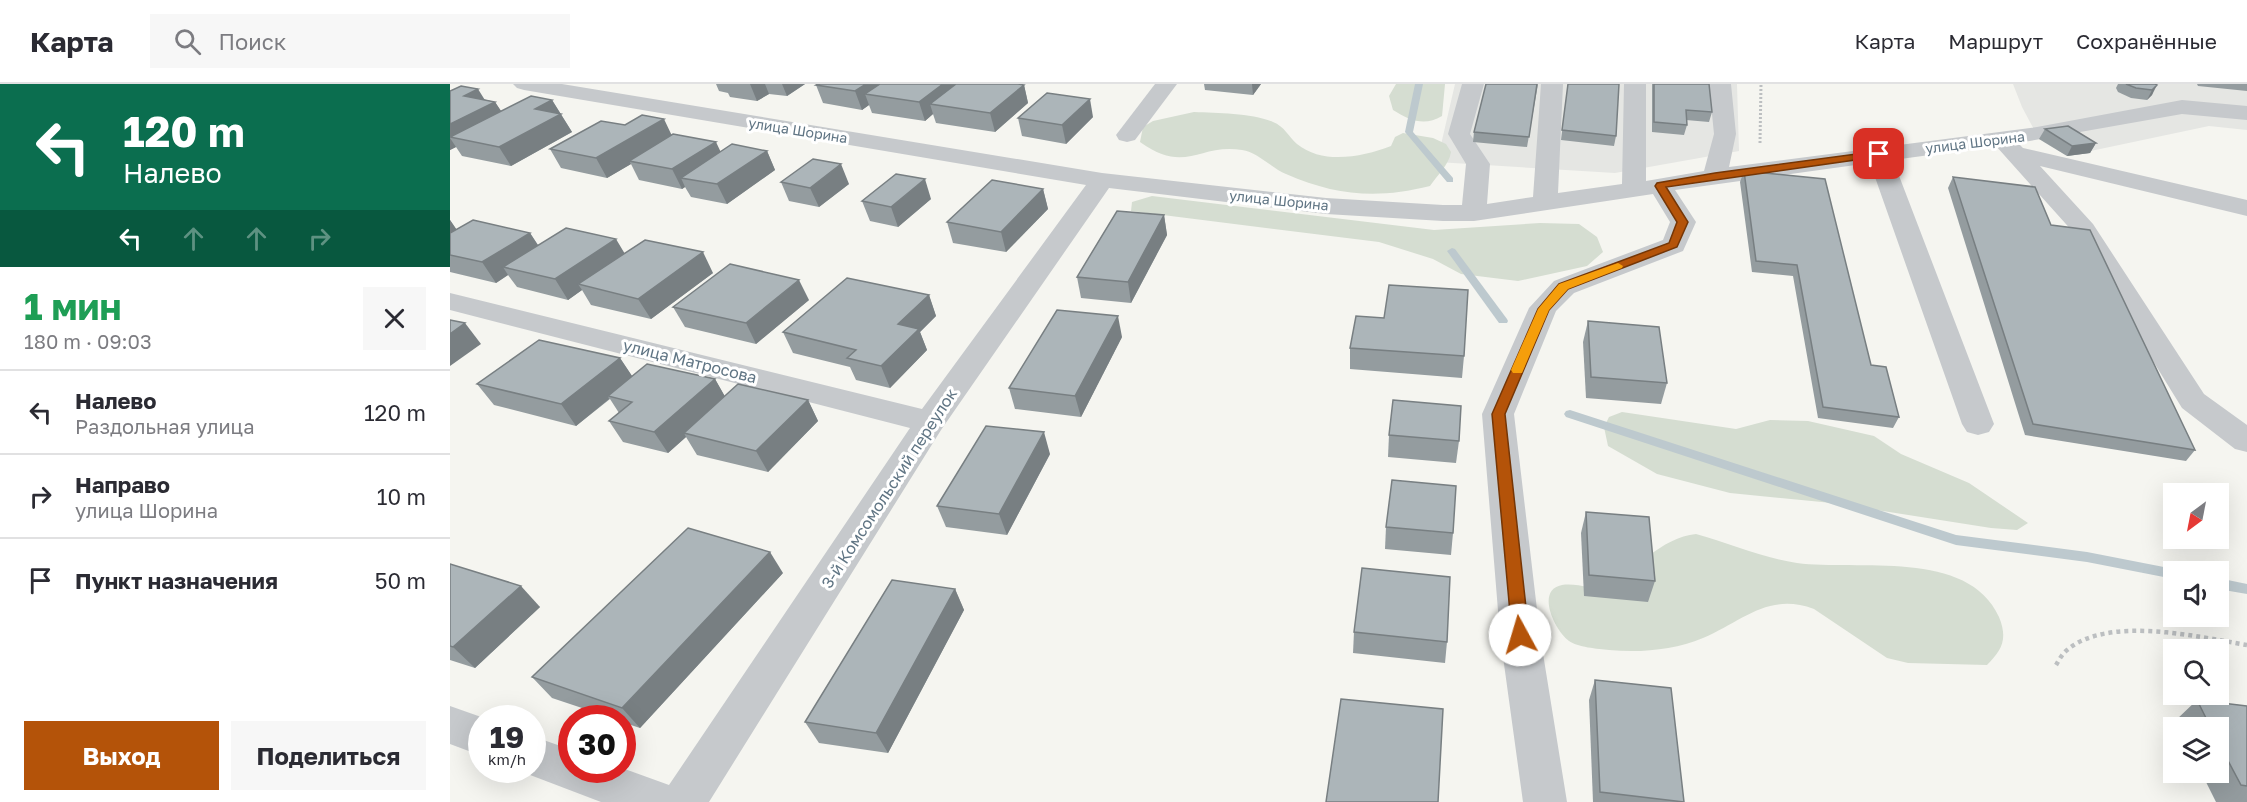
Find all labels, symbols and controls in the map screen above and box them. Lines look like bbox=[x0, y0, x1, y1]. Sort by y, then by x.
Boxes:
search box bbox=[150, 14, 570, 68]
text: Карта bbox=[30, 25, 114, 58]
icon: search bbox=[171, 25, 204, 58]
text: Поиск bbox=[219, 28, 286, 55]
text: Карта bbox=[1854, 28, 1915, 54]
text: Маршрут bbox=[1948, 28, 2043, 54]
text: Сохранённые bbox=[2076, 28, 2217, 54]
text: 120 m bbox=[123, 106, 245, 156]
icon: left bbox=[24, 108, 102, 186]
street label: улица Шорина bbox=[747, 114, 849, 146]
street label: улица Шорина bbox=[1924, 127, 2026, 157]
pin bbox=[1853, 128, 1904, 179]
icon: arrive bbox=[1862, 137, 1895, 170]
text: Налево bbox=[123, 157, 222, 189]
street label: улица Шорина bbox=[1228, 186, 1330, 214]
icon: left bbox=[114, 222, 147, 255]
icon: ahead bbox=[177, 222, 210, 255]
icon: ahead bbox=[240, 222, 273, 255]
icon: right bbox=[303, 222, 336, 255]
text: 1 мин bbox=[24, 285, 121, 328]
button: close bbox=[363, 287, 426, 350]
text: 180 m · 09:03 bbox=[24, 329, 152, 353]
street label: улица Матросова bbox=[621, 335, 759, 387]
street label: 3-й Комсомольский переулок bbox=[817, 384, 961, 592]
text: Налево bbox=[75, 387, 157, 414]
icon: left bbox=[24, 396, 57, 429]
text: 120 m bbox=[364, 399, 426, 426]
text: Раздольная улица bbox=[75, 414, 255, 438]
text: Направо bbox=[75, 471, 170, 498]
icon: right bbox=[24, 480, 57, 513]
text: 10 m bbox=[377, 483, 426, 510]
north arrow bbox=[2163, 483, 2229, 549]
map controls bbox=[2163, 483, 2229, 783]
text: улица Шорина bbox=[75, 498, 218, 522]
button: sound bbox=[2163, 561, 2229, 627]
icon: arrive bbox=[24, 564, 57, 597]
text: Пункт назначения bbox=[75, 567, 278, 594]
text: 50 m bbox=[375, 567, 426, 594]
position arrow bbox=[1488, 603, 1552, 667]
button: search bbox=[2163, 639, 2229, 705]
speed limit sign: 30 bbox=[558, 705, 636, 783]
button: layers bbox=[2163, 717, 2229, 783]
text: 19 bbox=[490, 719, 524, 755]
button: Выход bbox=[24, 721, 219, 790]
button: Поделиться bbox=[231, 721, 426, 790]
text: km/h bbox=[488, 750, 526, 768]

